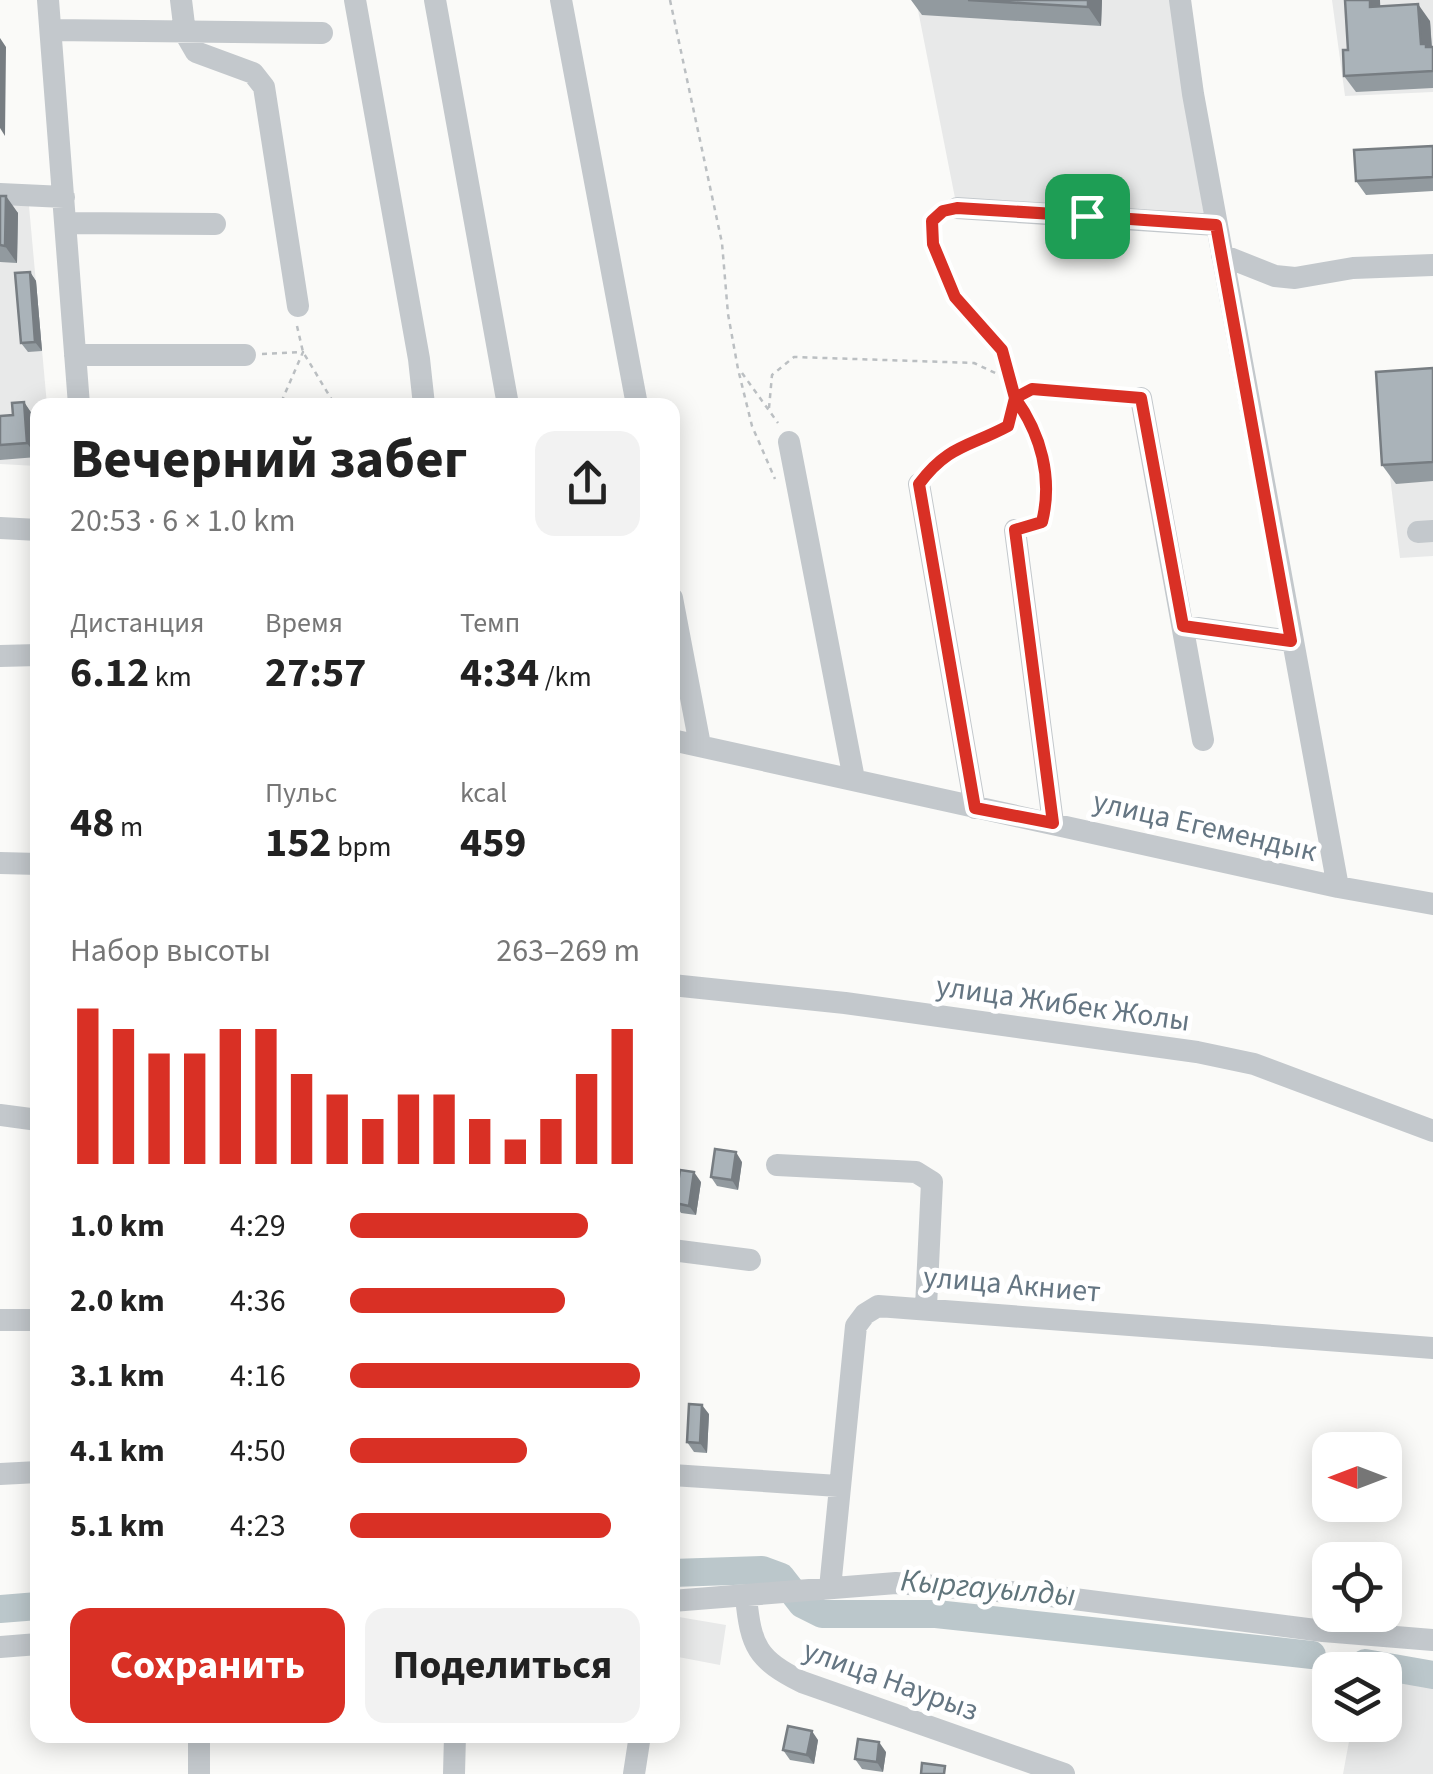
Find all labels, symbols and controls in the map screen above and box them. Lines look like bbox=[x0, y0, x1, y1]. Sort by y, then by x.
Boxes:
pin bbox=[1045, 174, 1130, 259]
icon: arrive bbox=[1060, 189, 1115, 244]
text: Вечерний забег bbox=[70, 421, 467, 499]
button: share bbox=[535, 431, 640, 536]
text: 20:53 · 6 × 1.0 km bbox=[70, 498, 296, 544]
text: Дистанция bbox=[70, 603, 204, 643]
text: Время bbox=[265, 603, 343, 643]
text: Темп bbox=[460, 603, 520, 643]
text: 6.12 bbox=[70, 643, 149, 703]
text: 27:57 bbox=[265, 643, 366, 703]
text: 4:34 bbox=[460, 643, 539, 703]
text: km bbox=[149, 657, 192, 697]
text: /km bbox=[539, 657, 592, 697]
text: Пульс bbox=[265, 773, 337, 813]
text: kcal bbox=[460, 773, 507, 813]
street label: улица Егемендык bbox=[1089, 780, 1321, 873]
text: 48 bbox=[70, 793, 114, 853]
text: m bbox=[114, 807, 143, 847]
text: 152 bbox=[265, 813, 332, 873]
text: 459 bbox=[460, 813, 527, 873]
text: bpm bbox=[332, 827, 391, 867]
text: Набор высоты bbox=[70, 928, 271, 974]
text: 263–269 m bbox=[496, 928, 640, 974]
street label: улица Жибек Жолы bbox=[933, 964, 1192, 1043]
text: 1.0 km bbox=[70, 1203, 165, 1249]
text: 4:29 bbox=[230, 1203, 286, 1249]
street label: улица Акниет bbox=[921, 1255, 1103, 1314]
text: 2.0 km bbox=[70, 1278, 165, 1324]
text: 4:36 bbox=[230, 1278, 286, 1324]
text: 3.1 km bbox=[70, 1353, 165, 1399]
text: 4:16 bbox=[230, 1353, 286, 1399]
text: 4.1 km bbox=[70, 1428, 165, 1474]
text: 4:50 bbox=[230, 1428, 286, 1474]
north arrow bbox=[1312, 1432, 1402, 1522]
map controls bbox=[1312, 1432, 1402, 1742]
text: 5.1 km bbox=[70, 1503, 165, 1549]
text: 4:23 bbox=[230, 1503, 286, 1549]
button: locate bbox=[1312, 1542, 1402, 1632]
water label: Кыргауылды bbox=[899, 1557, 1077, 1619]
button: Сохранить bbox=[70, 1608, 345, 1723]
button: Поделиться bbox=[365, 1608, 640, 1723]
street label: улица Наурыз bbox=[797, 1629, 985, 1732]
button: layers bbox=[1312, 1652, 1402, 1742]

